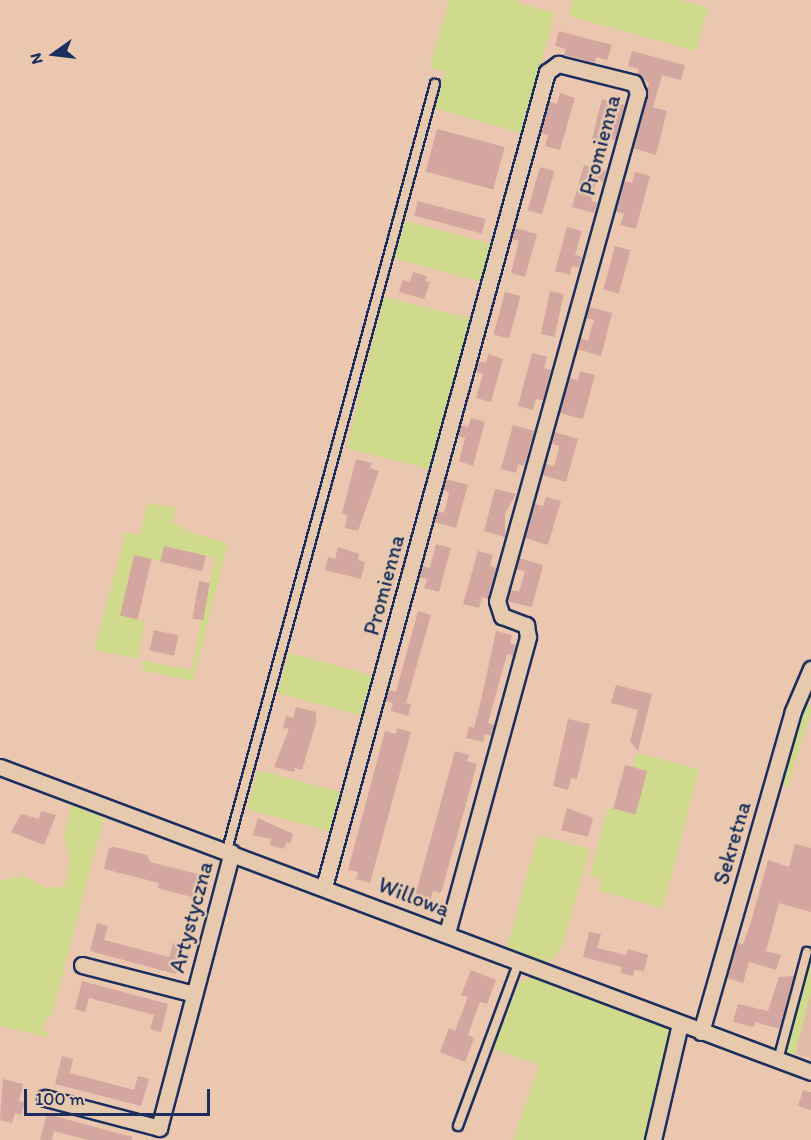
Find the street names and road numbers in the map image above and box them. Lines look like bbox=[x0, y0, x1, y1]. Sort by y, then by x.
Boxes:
street label: Promienna bbox=[574, 92, 626, 198]
street label: Promienna bbox=[358, 532, 410, 638]
street label: Sekretna bbox=[708, 798, 756, 888]
street label: Artystyczna bbox=[163, 858, 219, 976]
street label: Willowa bbox=[375, 871, 453, 923]

